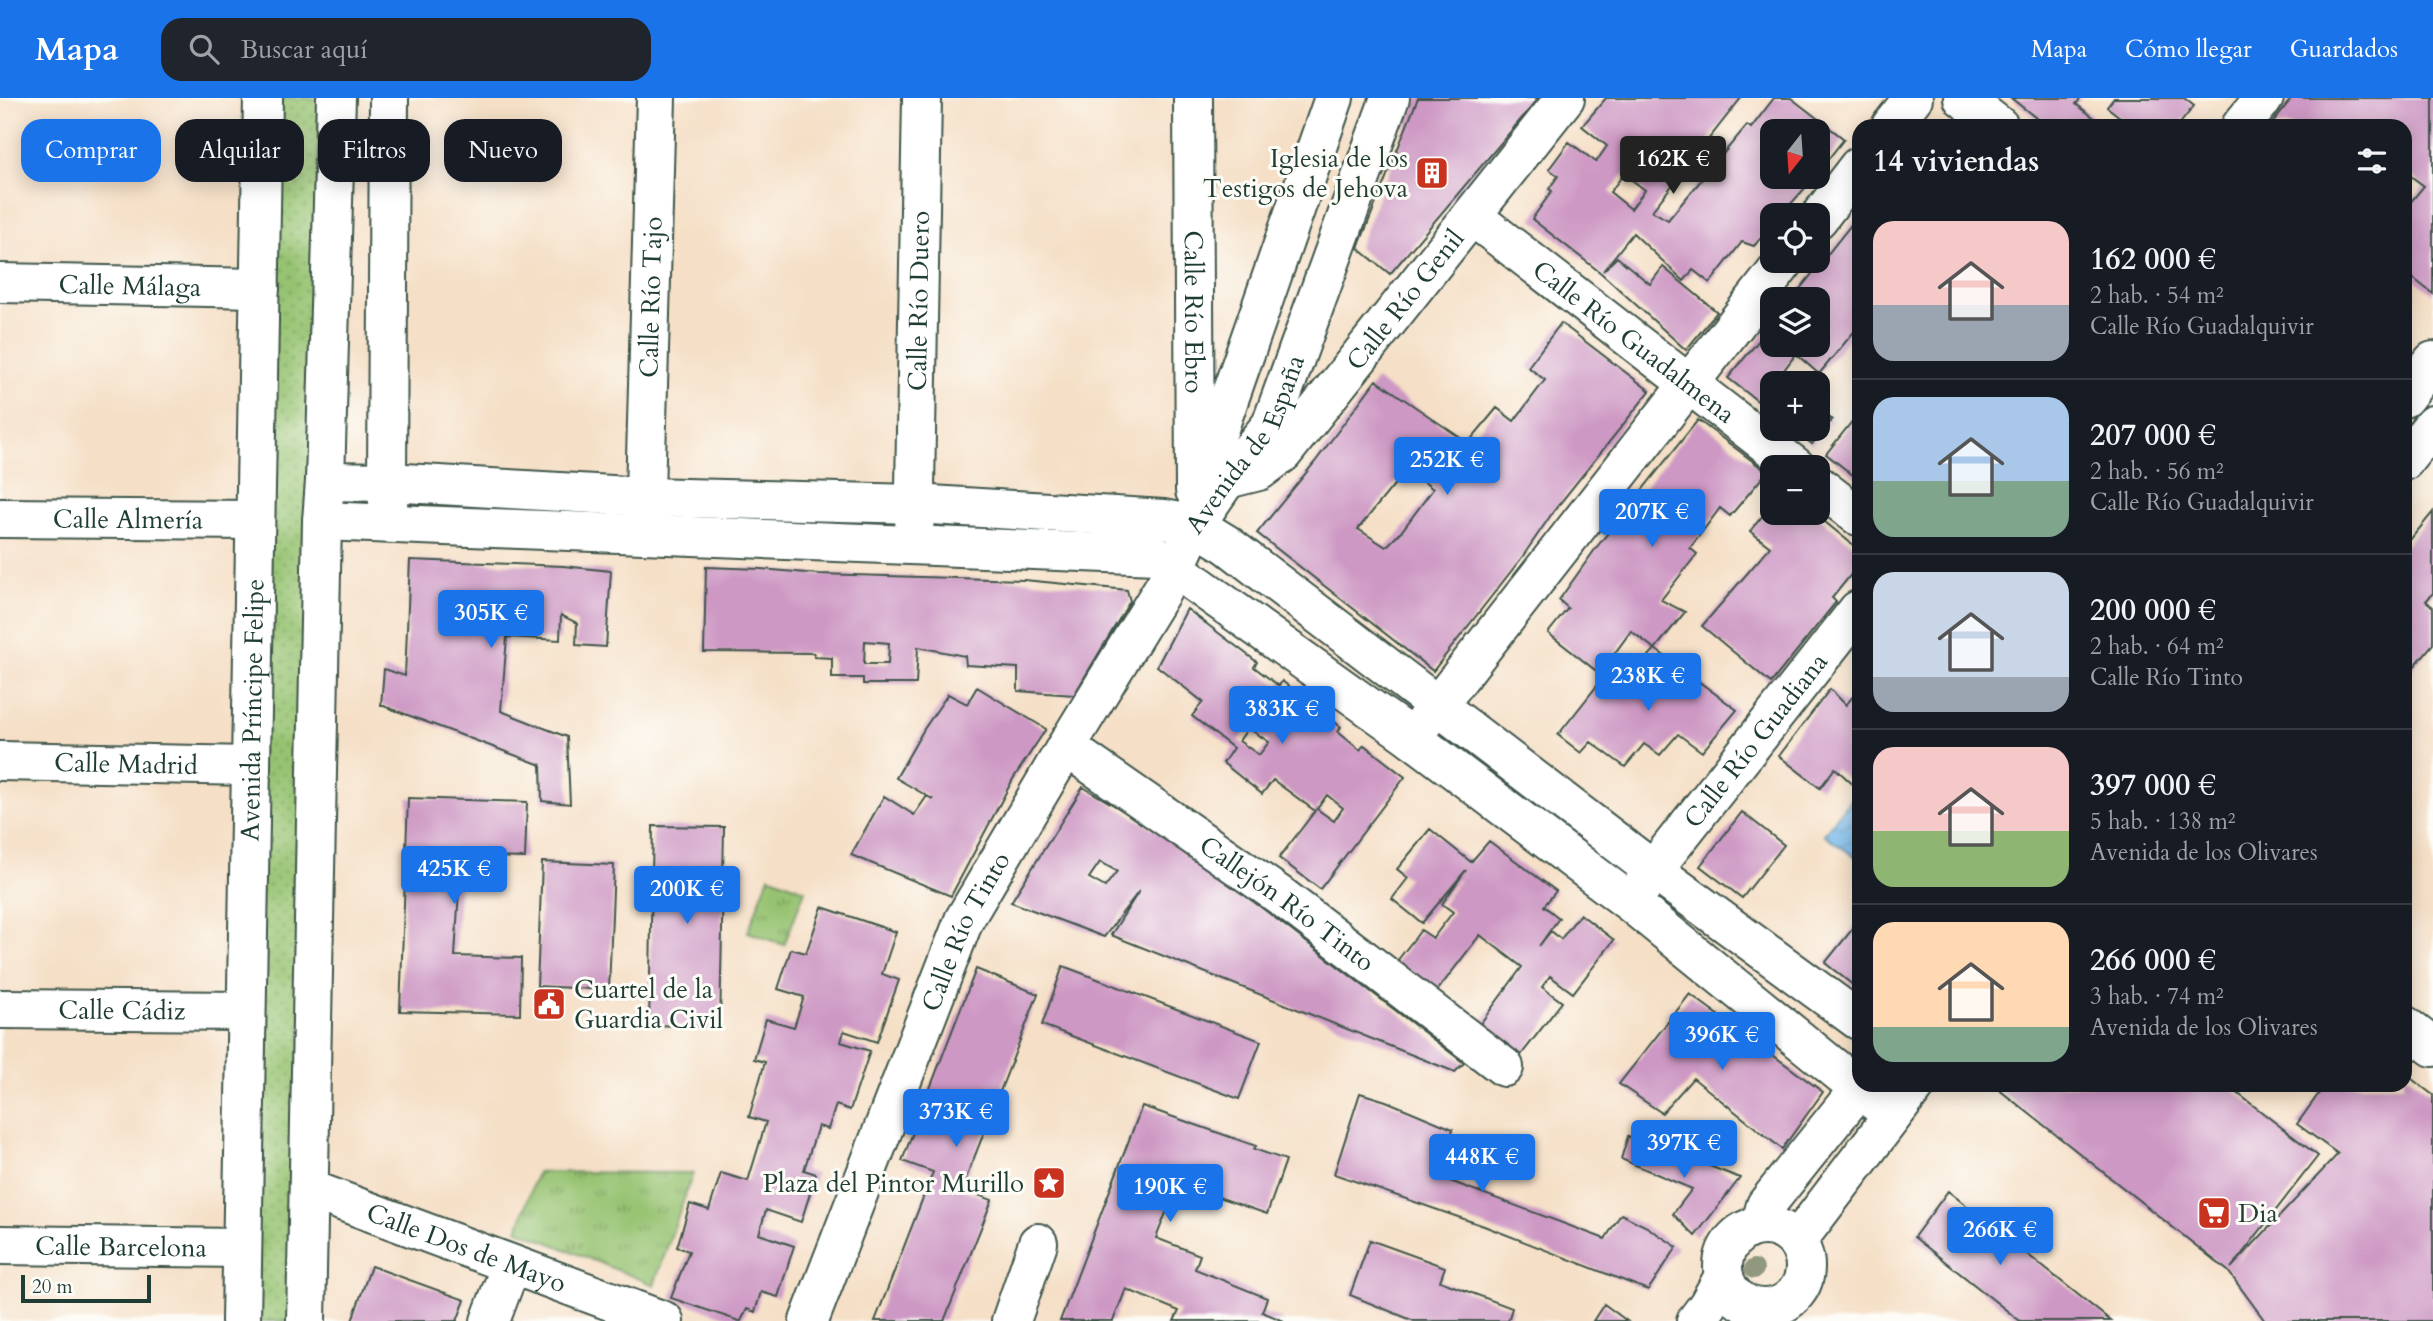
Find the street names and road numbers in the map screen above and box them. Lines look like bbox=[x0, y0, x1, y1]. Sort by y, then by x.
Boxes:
street label: Calle Río Duero bbox=[900, 211, 938, 392]
street label: Calle Río Tajo bbox=[631, 216, 671, 378]
street label: Calle Río Genil bbox=[1339, 222, 1472, 378]
street label: Calle Río Ebro bbox=[1176, 230, 1212, 394]
street label: Calle Río Guadalmena bbox=[1525, 252, 1742, 431]
street label: Calle Málaga bbox=[58, 267, 202, 305]
street label: Avenida de España bbox=[1177, 350, 1313, 541]
street label: Calle Almería bbox=[53, 501, 203, 538]
street label: Avenida Príncipe Felipe bbox=[233, 578, 272, 842]
street label: Calle Río Guadiana bbox=[1676, 646, 1836, 835]
street label: Calle Madrid bbox=[54, 745, 198, 783]
street label: Callejón Río Tinto bbox=[1192, 828, 1382, 980]
street label: Calle Río Tinto bbox=[913, 845, 1018, 1016]
street label: Calle Cádiz bbox=[58, 992, 186, 1029]
street label: Calle Dos de Mayo bbox=[362, 1195, 571, 1301]
street label: Calle Barcelona bbox=[35, 1228, 207, 1266]

